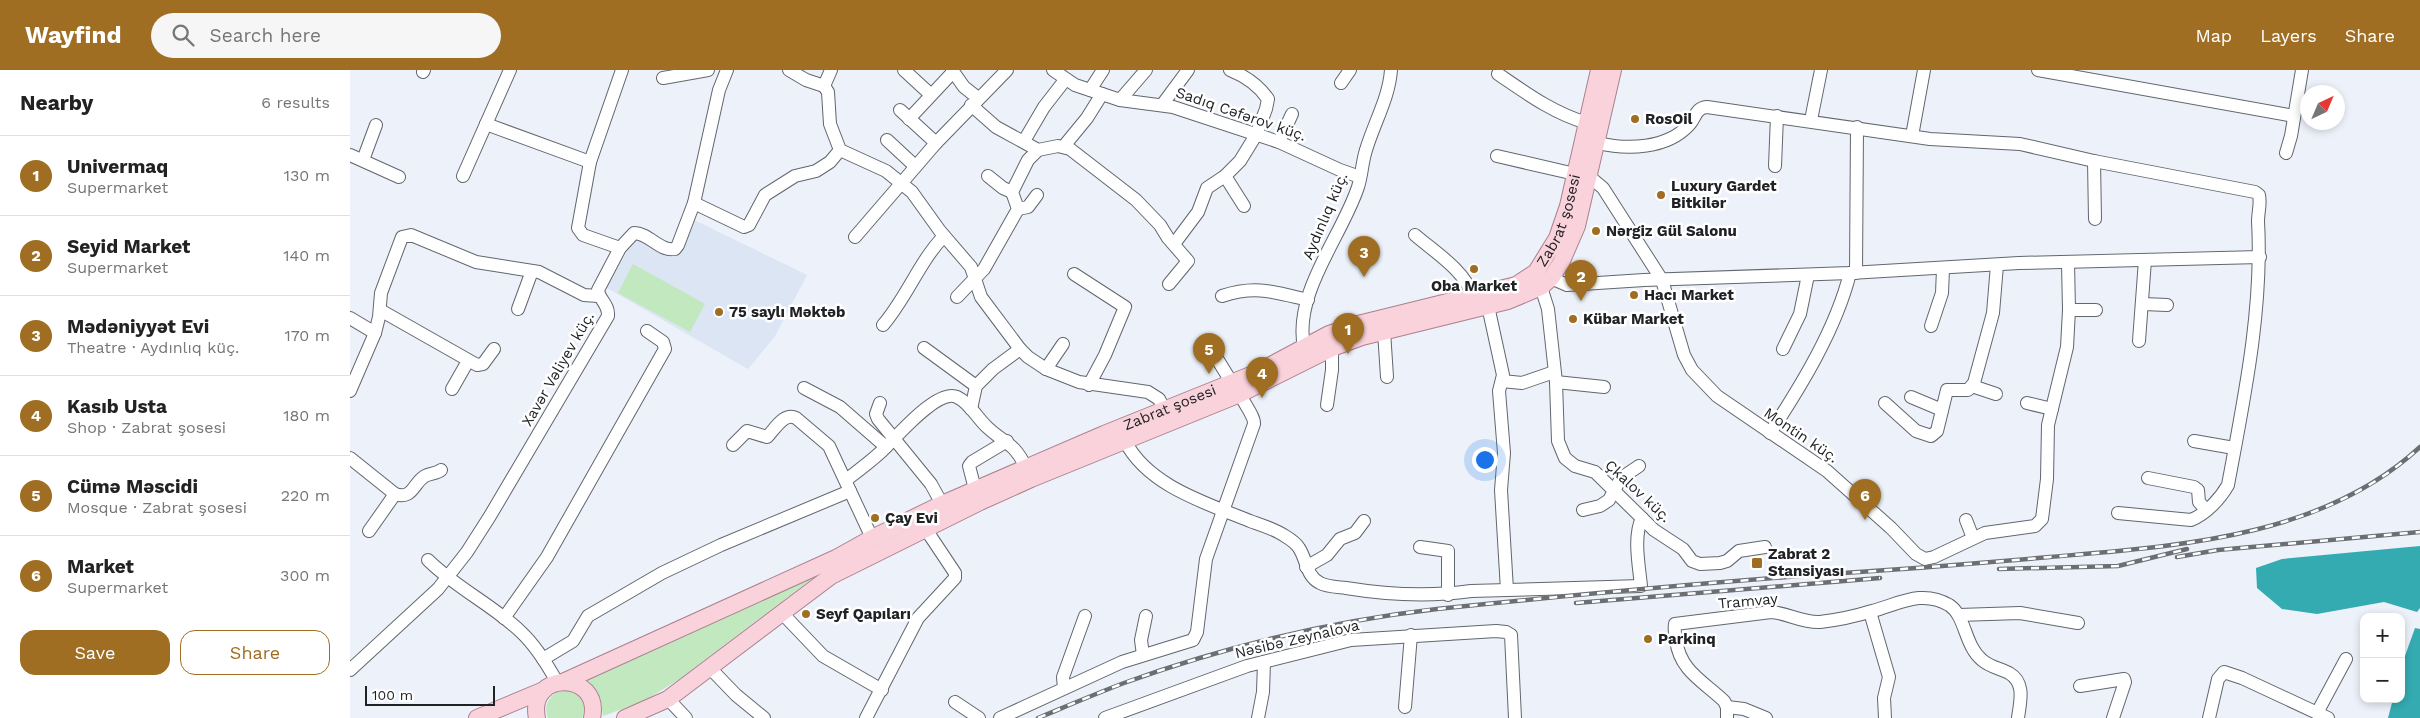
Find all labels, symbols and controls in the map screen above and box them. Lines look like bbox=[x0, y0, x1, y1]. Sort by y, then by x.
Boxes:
search box bbox=[151, 13, 501, 58]
text: Wayfind bbox=[25, 21, 121, 49]
icon: search bbox=[169, 21, 197, 49]
text: Search here bbox=[209, 24, 321, 47]
text: Map bbox=[2195, 25, 2232, 46]
text: Layers bbox=[2260, 25, 2317, 46]
text: Share bbox=[2345, 25, 2395, 46]
street label: Sadıq Cəfərov küç. bbox=[1174, 83, 1308, 145]
north arrow bbox=[2300, 85, 2345, 130]
text: Nearby bbox=[20, 90, 93, 115]
text: 6 results bbox=[261, 93, 330, 112]
place label: RosOil bbox=[1645, 110, 1693, 128]
marker: RosOil bbox=[1629, 113, 1641, 125]
text: Univermaq bbox=[67, 155, 168, 178]
text: 1 bbox=[33, 166, 39, 185]
text: 130 m bbox=[284, 166, 330, 185]
street label: Aydınlıq küç. bbox=[1299, 170, 1351, 262]
street label: Zabrat şosesi bbox=[1533, 172, 1584, 270]
place label: Luxury Gardet Bitkilər bbox=[1671, 177, 1777, 212]
text: Supermarket bbox=[67, 178, 168, 197]
marker: Luxury Gardet Bitkilər bbox=[1655, 189, 1667, 201]
place label: Nərgiz Gül Salonu bbox=[1606, 222, 1737, 240]
marker: Nərgiz Gül Salonu bbox=[1590, 225, 1602, 237]
text: Seyid Market bbox=[67, 235, 190, 258]
pin: 3 bbox=[1348, 236, 1380, 277]
text: 2 bbox=[31, 246, 41, 265]
text: 140 m bbox=[283, 246, 330, 265]
text: Supermarket bbox=[67, 258, 168, 277]
pin: 2 bbox=[1565, 260, 1597, 301]
marker: Oba Market bbox=[1468, 263, 1480, 275]
place label: Oba Market bbox=[1431, 277, 1517, 295]
place label: Hacı Market bbox=[1644, 286, 1734, 304]
marker: Hacı Market bbox=[1628, 289, 1640, 301]
place label: 75 saylı Məktəb bbox=[729, 303, 845, 321]
marker: 75 saylı Məktəb bbox=[713, 306, 725, 318]
street label: Xavər Vəliyev küç. bbox=[518, 309, 598, 429]
place label: Kübar Market bbox=[1583, 310, 1684, 328]
pin: 1 bbox=[1332, 313, 1364, 354]
marker: Kübar Market bbox=[1567, 313, 1579, 325]
text: Mədəniyyət Evi bbox=[67, 315, 209, 338]
text: 3 bbox=[31, 326, 41, 345]
text: 170 m bbox=[284, 326, 330, 345]
pin: 5 bbox=[1193, 333, 1225, 374]
text: Theatre · Aydınlıq küç. bbox=[67, 338, 239, 357]
pin: 4 bbox=[1246, 357, 1278, 398]
street label: Zabrat şosesi bbox=[1121, 381, 1219, 434]
text: Kasıb Usta bbox=[67, 395, 167, 418]
street label: Montin küç. bbox=[1760, 404, 1842, 466]
text: 4 bbox=[31, 406, 41, 425]
text: 180 m bbox=[283, 406, 330, 425]
text: Shop · Zabrat şosesi bbox=[67, 418, 226, 437]
your location bbox=[1472, 447, 1498, 473]
street label: Çkalov küç. bbox=[1601, 456, 1675, 526]
text: Cümə Məscidi bbox=[67, 475, 198, 498]
pin: 6 bbox=[1849, 479, 1881, 520]
text: 5 bbox=[31, 486, 41, 505]
text: 220 m bbox=[281, 486, 330, 505]
text: Mosque · Zabrat şosesi bbox=[67, 498, 247, 517]
place label: Çay Evi bbox=[885, 509, 938, 527]
marker: Çay Evi bbox=[869, 512, 881, 524]
place label: Zabrat 2 Stansiyası bbox=[1768, 545, 1844, 580]
text: Market bbox=[67, 555, 134, 578]
marker: Zabrat 2 Stansiyası bbox=[1750, 556, 1764, 570]
text: 6 bbox=[31, 566, 41, 585]
text: 300 m bbox=[280, 566, 330, 585]
text: Supermarket bbox=[67, 578, 168, 597]
street label: Tramvay bbox=[1717, 589, 1779, 613]
place label: Seyf Qapıları bbox=[816, 605, 911, 623]
marker: Seyf Qapıları bbox=[800, 608, 812, 620]
map controls bbox=[2360, 613, 2405, 703]
button: + bbox=[2360, 613, 2405, 658]
street label: Nəsibə Zeynalova bbox=[1233, 616, 1361, 662]
button: Save bbox=[20, 630, 170, 675]
button: Share bbox=[180, 630, 330, 675]
place label: Parkinq bbox=[1658, 630, 1716, 648]
marker: Parkinq bbox=[1642, 633, 1654, 645]
button: − bbox=[2360, 658, 2405, 703]
scale bar bbox=[365, 683, 495, 706]
text: 100 m bbox=[372, 687, 413, 703]

